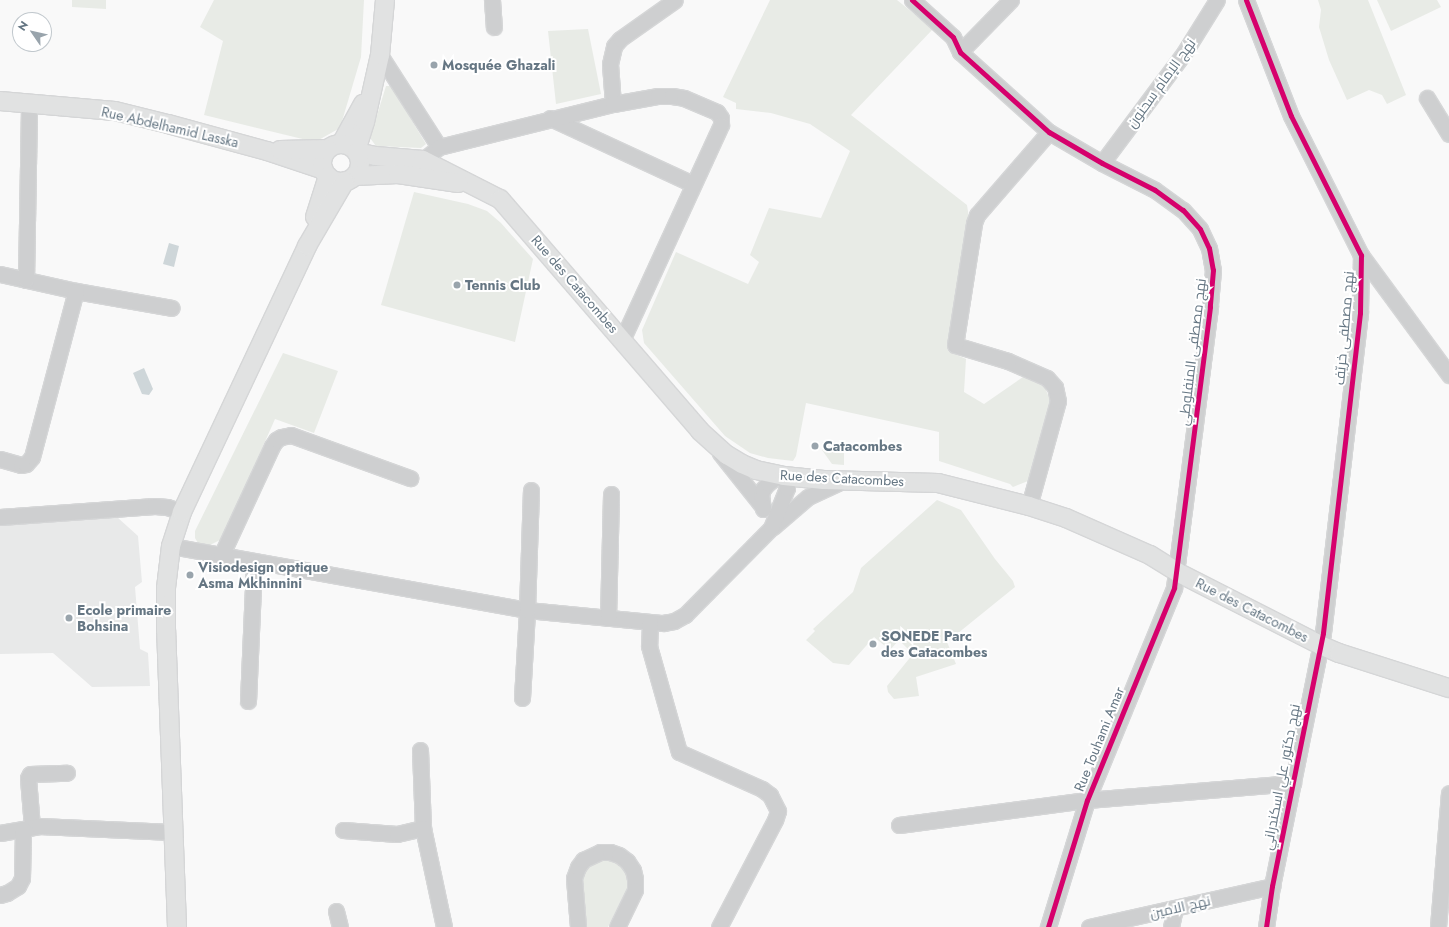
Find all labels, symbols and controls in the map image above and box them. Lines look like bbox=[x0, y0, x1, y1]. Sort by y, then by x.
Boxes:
north arrow bbox=[12, 12, 52, 52]
text: N bbox=[14, 18, 32, 34]
street label: نهج الإمام سحنون bbox=[1123, 35, 1199, 131]
place label: Mosquée Ghazali bbox=[442, 57, 555, 73]
marker: Mosquée Ghazali bbox=[429, 60, 439, 70]
street label: Rue Abdelhamid Lasska bbox=[100, 103, 240, 151]
street label: Rue des Catacombes bbox=[528, 232, 622, 336]
street label: نهج مصطفى خريّف bbox=[1331, 270, 1357, 386]
place label: Tennis Club bbox=[465, 277, 540, 293]
street label: نهج مصطفى المنفلوطي bbox=[1175, 277, 1209, 427]
marker: Tennis Club bbox=[452, 280, 462, 290]
place label: Catacombes bbox=[823, 438, 902, 454]
marker: Catacombes bbox=[810, 441, 820, 451]
street label: Rue des Catacombes bbox=[780, 466, 904, 490]
place label: Visiodesign optique Asma Mkhinnini bbox=[198, 559, 328, 592]
marker: Visiodesign optique Asma Mkhinnini bbox=[185, 570, 195, 580]
street label: Rue des Catacombes bbox=[1193, 574, 1311, 646]
place label: Ecole primaire Bohsina bbox=[77, 602, 171, 634]
marker: Ecole primaire Bohsina bbox=[64, 613, 74, 623]
place label: SONEDE Parc des Catacombes bbox=[881, 628, 987, 660]
marker: SONEDE Parc des Catacombes bbox=[868, 639, 878, 649]
street label: Rue Touhami Amar bbox=[1070, 684, 1128, 794]
street label: نهج دكتور علي اسكندراني bbox=[1259, 703, 1303, 851]
street label: نهج الامين bbox=[1148, 892, 1212, 922]

